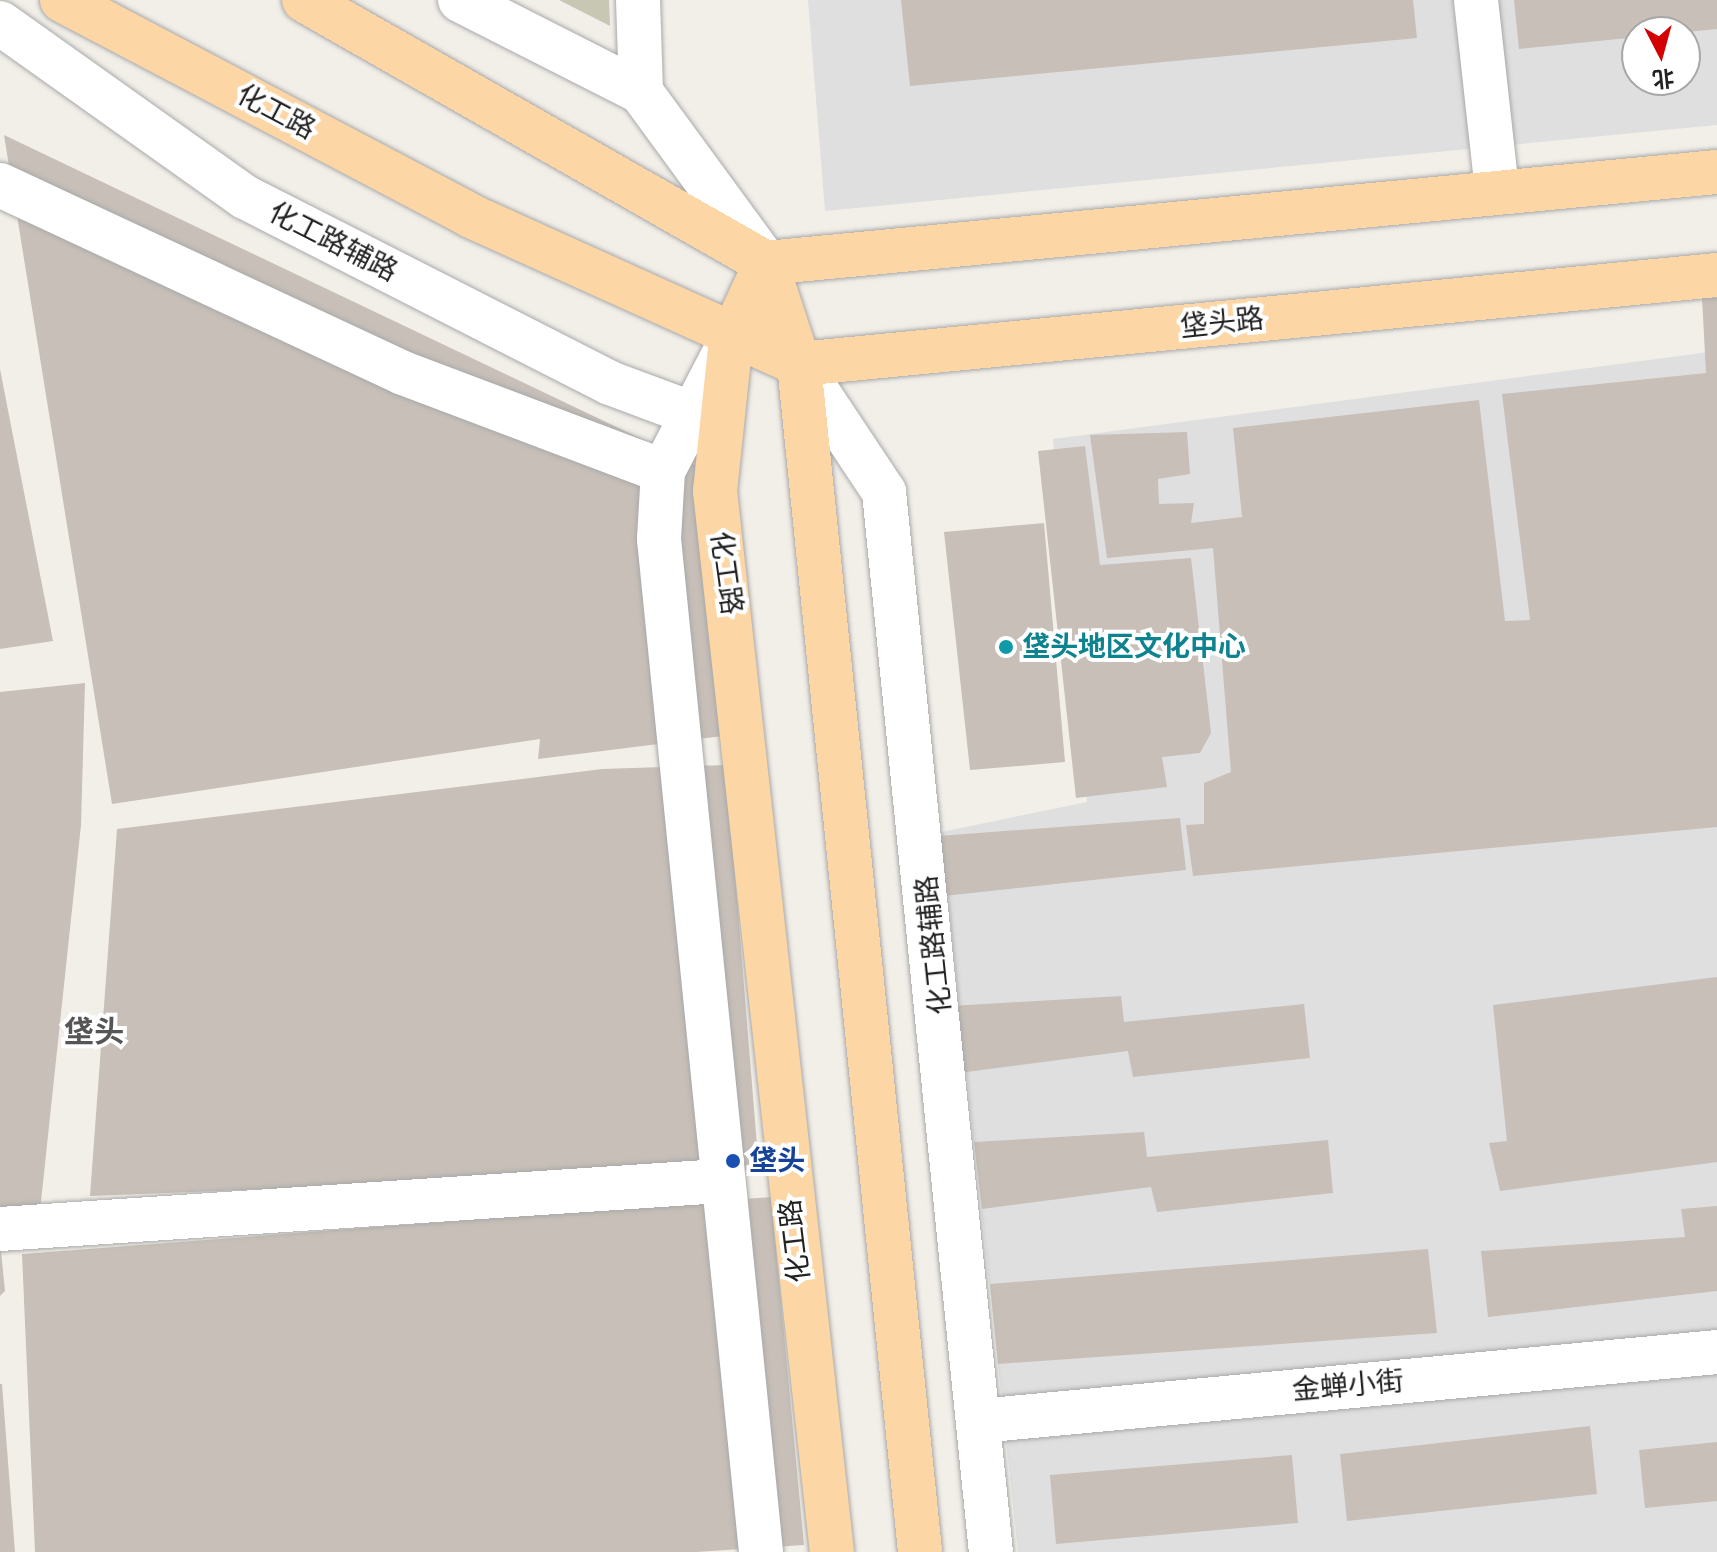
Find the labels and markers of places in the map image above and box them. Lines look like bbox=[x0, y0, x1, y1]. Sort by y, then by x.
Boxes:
place label: 垡头地区文化中心 bbox=[1022, 630, 1246, 664]
marker: 垡头地区文化中心 bbox=[997, 638, 1015, 656]
place label: 垡头 bbox=[749, 1144, 805, 1178]
marker: 垡头 bbox=[724, 1152, 742, 1170]

